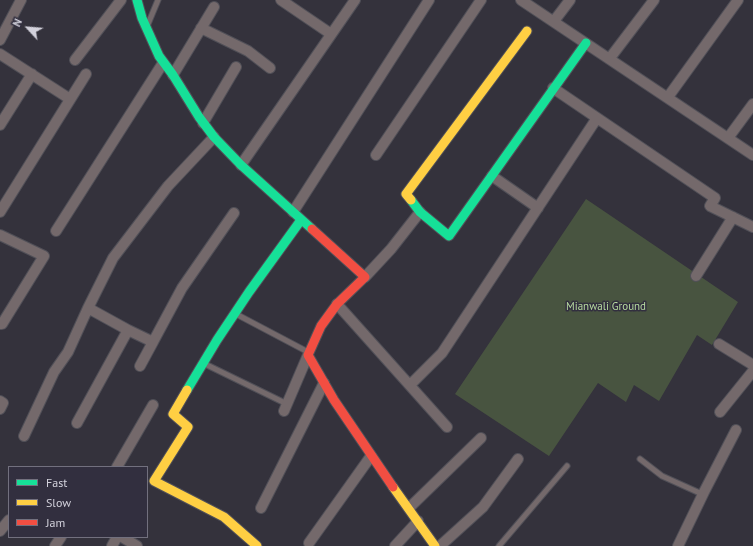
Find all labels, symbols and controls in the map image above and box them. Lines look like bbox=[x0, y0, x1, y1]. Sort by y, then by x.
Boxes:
north arrow bbox=[8, 8, 48, 48]
text: N bbox=[9, 16, 25, 29]
park label: Mianwali Ground bbox=[566, 300, 646, 314]
legend bbox=[8, 466, 148, 538]
text: Fast bbox=[46, 475, 67, 490]
text: Slow bbox=[46, 495, 71, 510]
text: Jam bbox=[46, 515, 65, 530]

